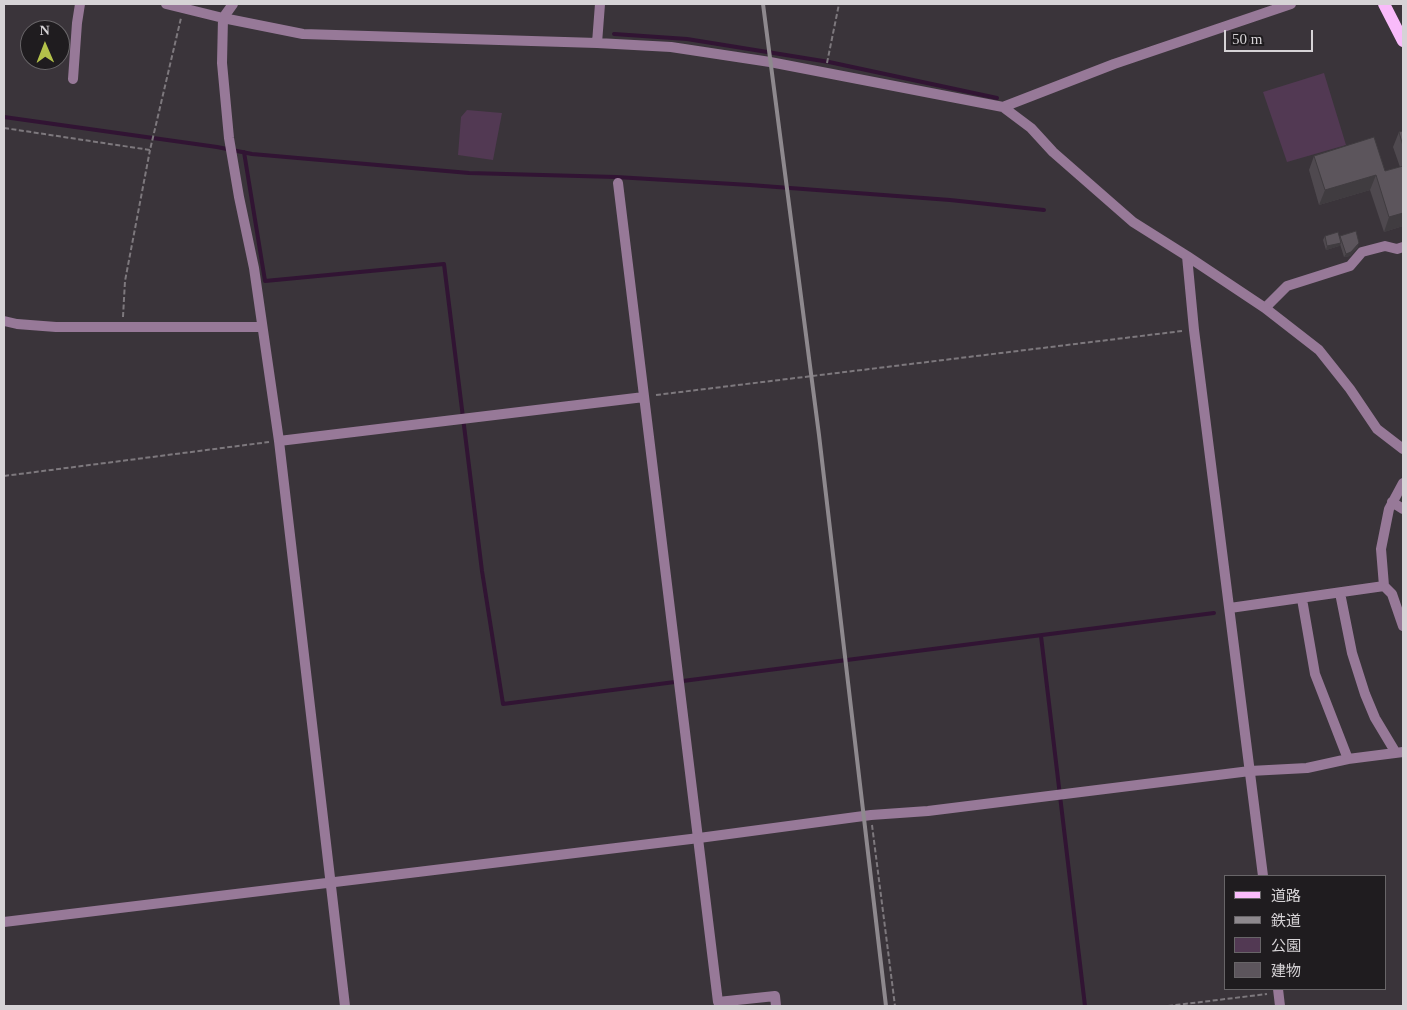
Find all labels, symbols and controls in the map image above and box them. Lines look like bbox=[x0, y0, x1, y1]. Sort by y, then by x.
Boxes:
north arrow bbox=[20, 20, 70, 70]
scale bar bbox=[1227, 20, 1316, 52]
text: N bbox=[40, 23, 50, 38]
text: 50 m bbox=[1232, 31, 1262, 47]
legend bbox=[1224, 875, 1387, 990]
text: 道路 bbox=[1271, 888, 1301, 904]
text: 鉄道 bbox=[1271, 913, 1301, 929]
text: 公園 bbox=[1271, 938, 1301, 954]
text: 建物 bbox=[1271, 963, 1301, 979]

